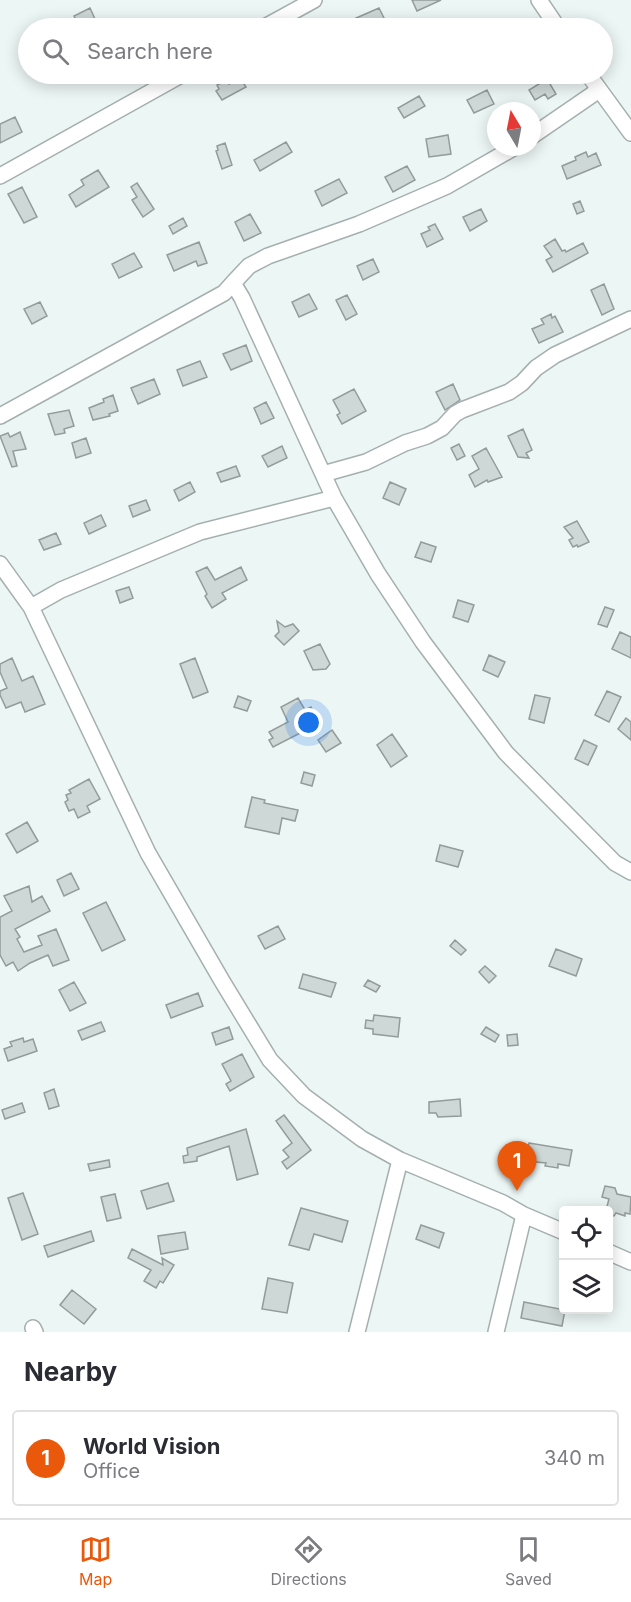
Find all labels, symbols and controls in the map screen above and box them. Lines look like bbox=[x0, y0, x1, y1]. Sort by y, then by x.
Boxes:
search box bbox=[18, 18, 613, 84]
icon: search bbox=[39, 35, 72, 68]
text: Search here bbox=[87, 38, 213, 64]
north arrow bbox=[487, 102, 541, 156]
your location bbox=[294, 708, 323, 737]
pin: 1 bbox=[498, 1142, 536, 1191]
map controls bbox=[559, 1206, 613, 1314]
button: locate bbox=[559, 1206, 613, 1260]
button: layers bbox=[559, 1260, 613, 1314]
text: Nearby bbox=[24, 1356, 117, 1387]
text: World Vision bbox=[83, 1433, 220, 1459]
text: 1 bbox=[41, 1446, 50, 1470]
text: 340 m bbox=[544, 1446, 605, 1470]
text: Office bbox=[83, 1459, 140, 1483]
tab: Map bbox=[79, 1533, 112, 1589]
tab: Directions bbox=[271, 1533, 347, 1589]
tab: Saved bbox=[505, 1533, 552, 1589]

